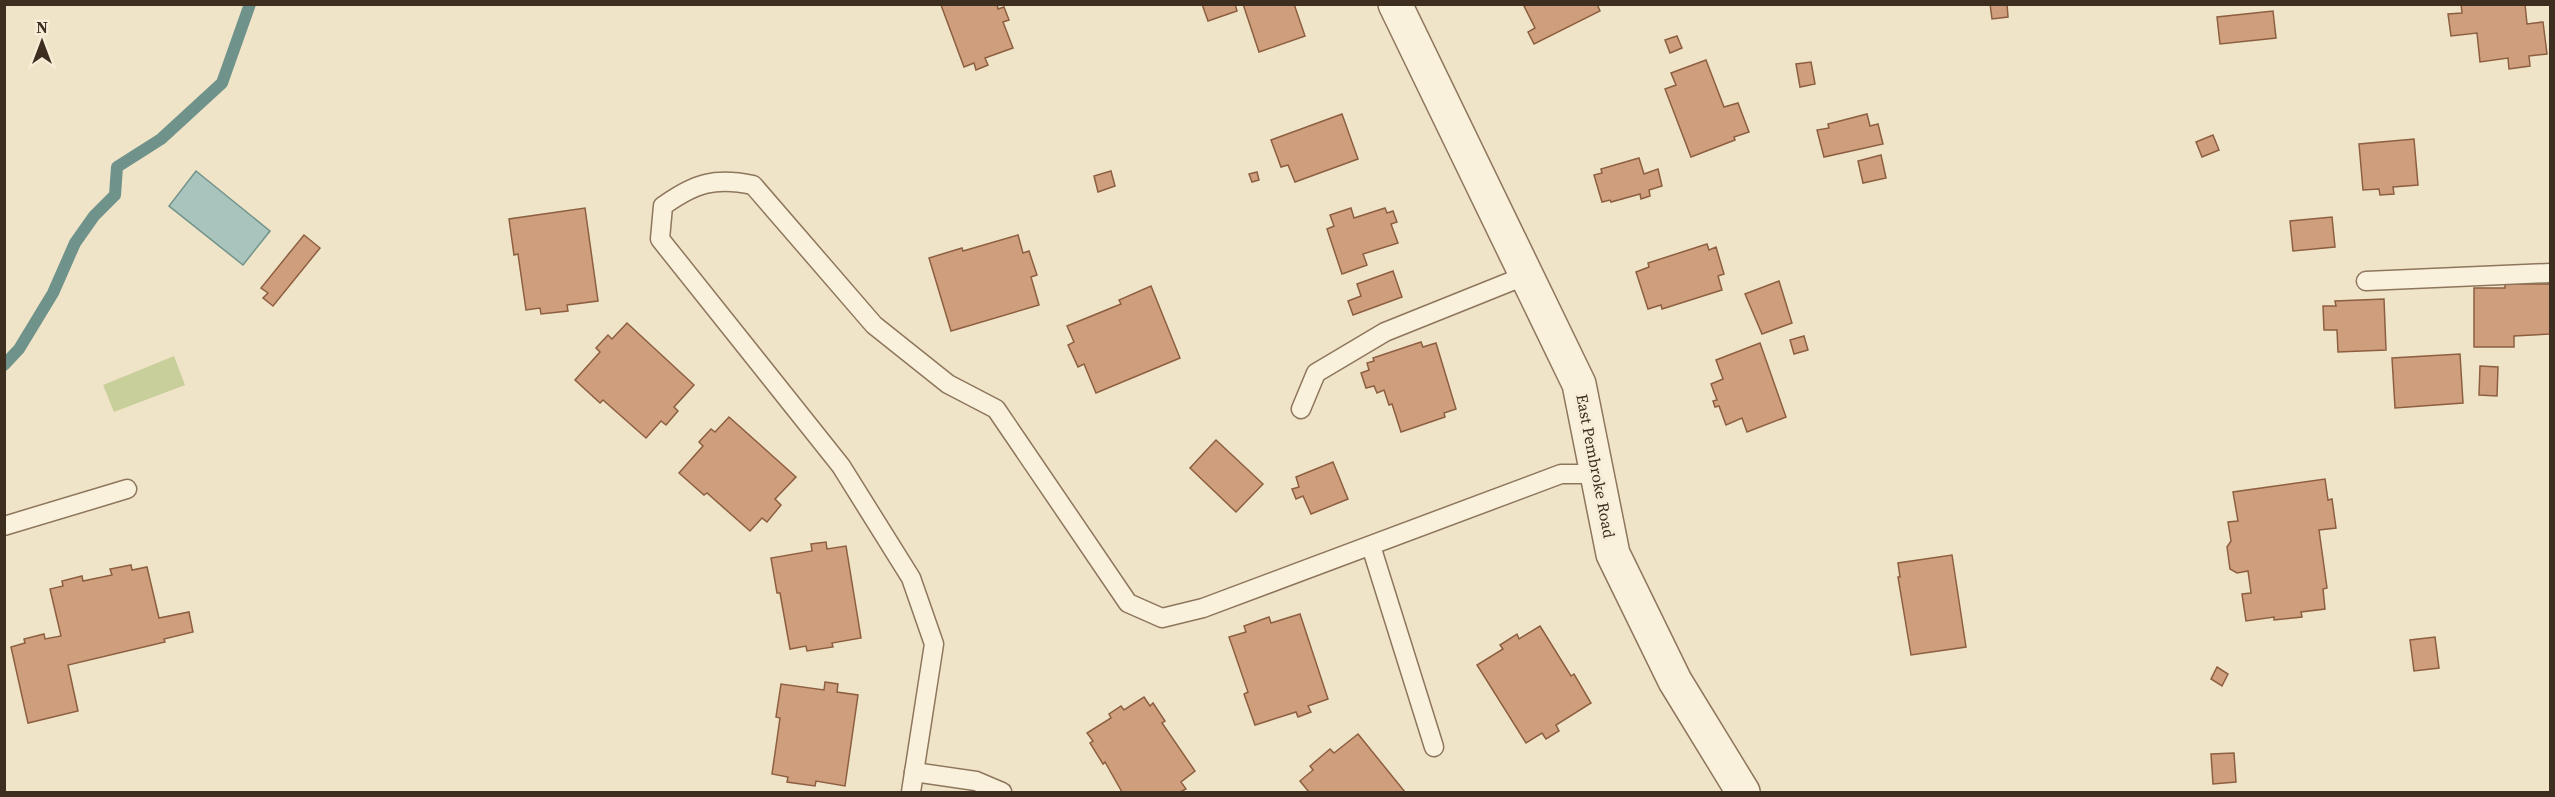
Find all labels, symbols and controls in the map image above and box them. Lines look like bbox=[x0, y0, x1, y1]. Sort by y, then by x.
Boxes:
north arrow bbox=[12, 12, 72, 72]
text: N bbox=[36, 16, 48, 38]
street label: East Pembroke Road bbox=[1571, 392, 1621, 540]

